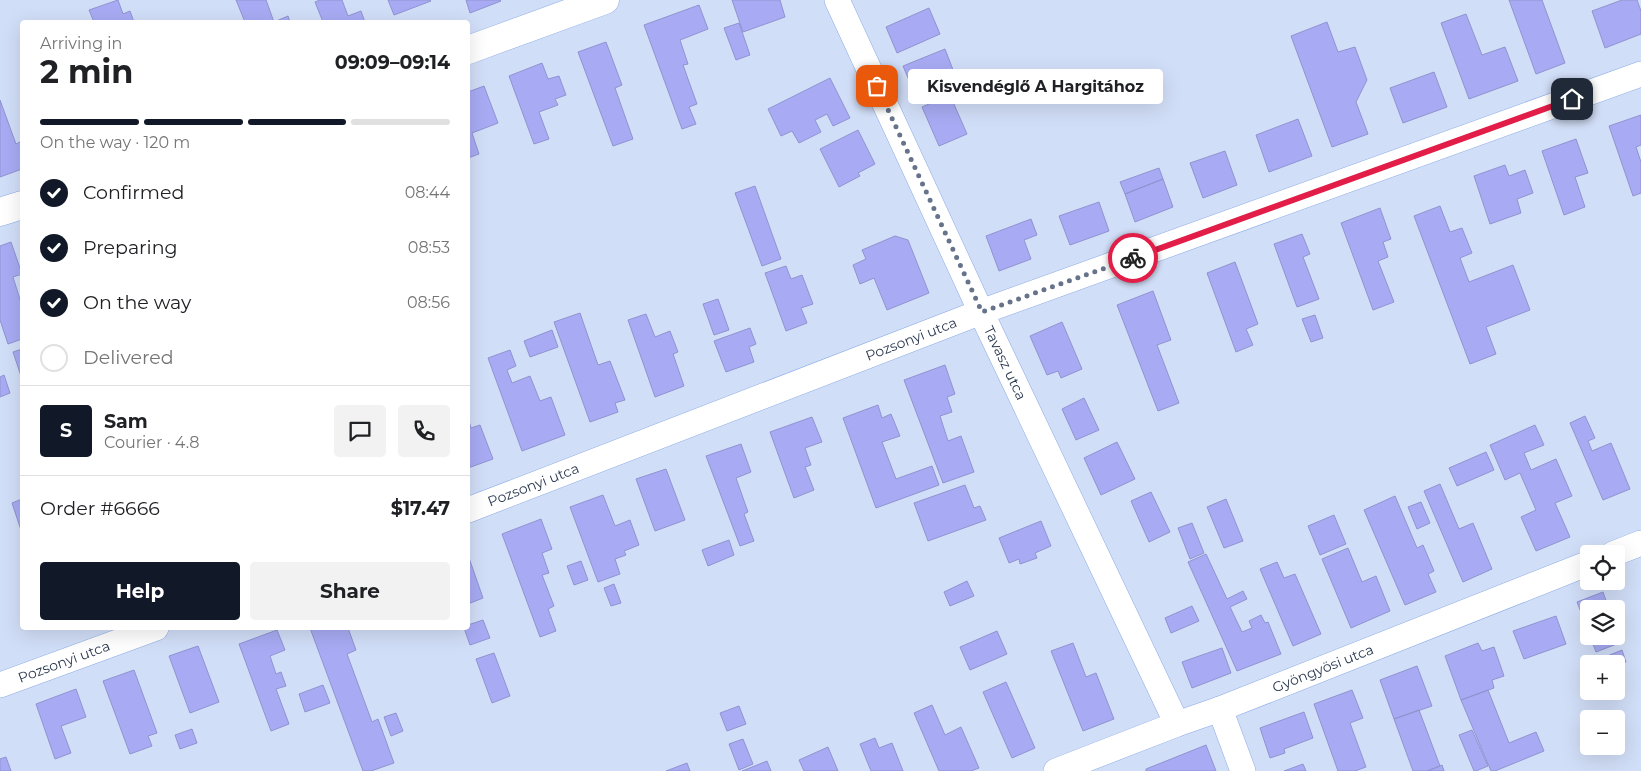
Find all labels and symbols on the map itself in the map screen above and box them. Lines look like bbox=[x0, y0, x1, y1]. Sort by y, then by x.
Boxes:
pin bbox=[856, 65, 898, 107]
callout: Kisvendéglő A Hargitához bbox=[907, 68, 1162, 104]
pin bbox=[1551, 78, 1593, 120]
courier bbox=[1108, 233, 1158, 283]
street label: Pozsonyi utca bbox=[863, 313, 959, 365]
street label: Tavasz utca bbox=[980, 323, 1031, 403]
street label: Pozsonyi utca bbox=[485, 459, 582, 511]
street label: Pozsonyi utca bbox=[15, 637, 112, 687]
street label: Gyöngyösi utca bbox=[1270, 640, 1376, 696]

